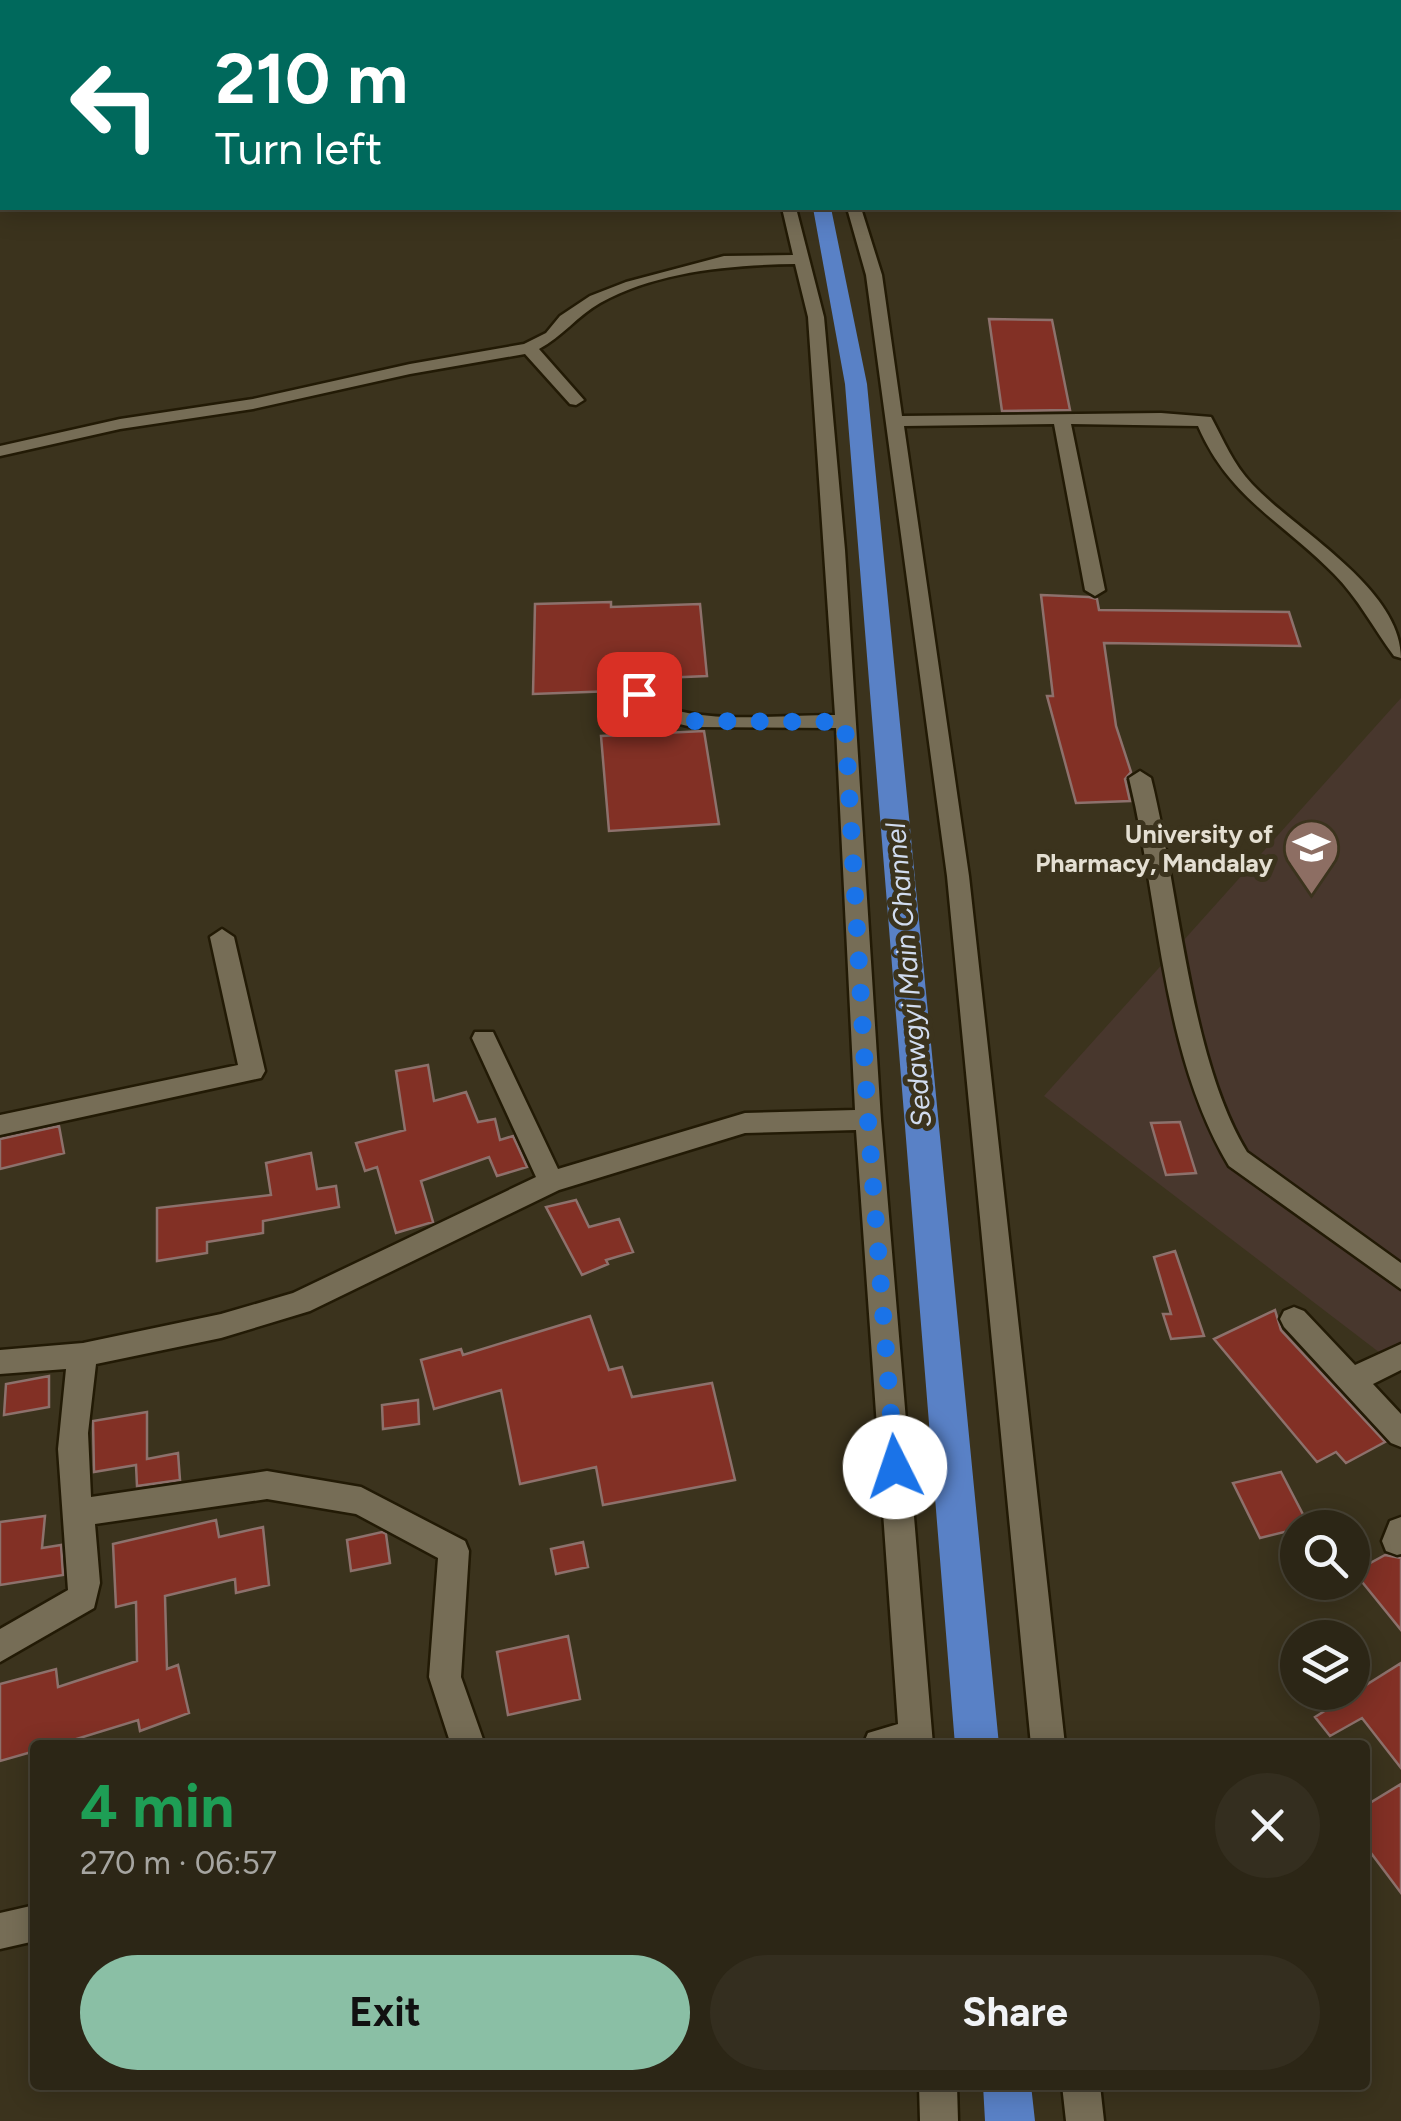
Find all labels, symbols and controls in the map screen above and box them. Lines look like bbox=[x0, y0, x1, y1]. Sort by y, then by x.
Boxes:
text: 210 m bbox=[215, 36, 408, 121]
icon: left bbox=[50, 40, 180, 170]
text: Turn left bbox=[215, 121, 382, 175]
pin bbox=[597, 652, 682, 737]
icon: arrive bbox=[612, 667, 667, 722]
school or university icon: University of Pharmacy, Mandalay bbox=[1282, 818, 1342, 897]
place label: University of Pharmacy, Mandalay bbox=[1035, 819, 1274, 878]
water label: Sedawgyi Main Channel bbox=[878, 820, 938, 1129]
position arrow bbox=[843, 1415, 947, 1519]
map controls bbox=[1280, 1510, 1370, 1710]
button: search bbox=[1280, 1510, 1370, 1600]
button: layers bbox=[1280, 1620, 1370, 1710]
text: 4 min bbox=[80, 1770, 234, 1842]
button: close bbox=[1215, 1773, 1320, 1878]
text: 270 m · 06:57 bbox=[80, 1844, 277, 1882]
button: Exit bbox=[80, 1955, 690, 2070]
button: Share bbox=[710, 1955, 1320, 2070]

